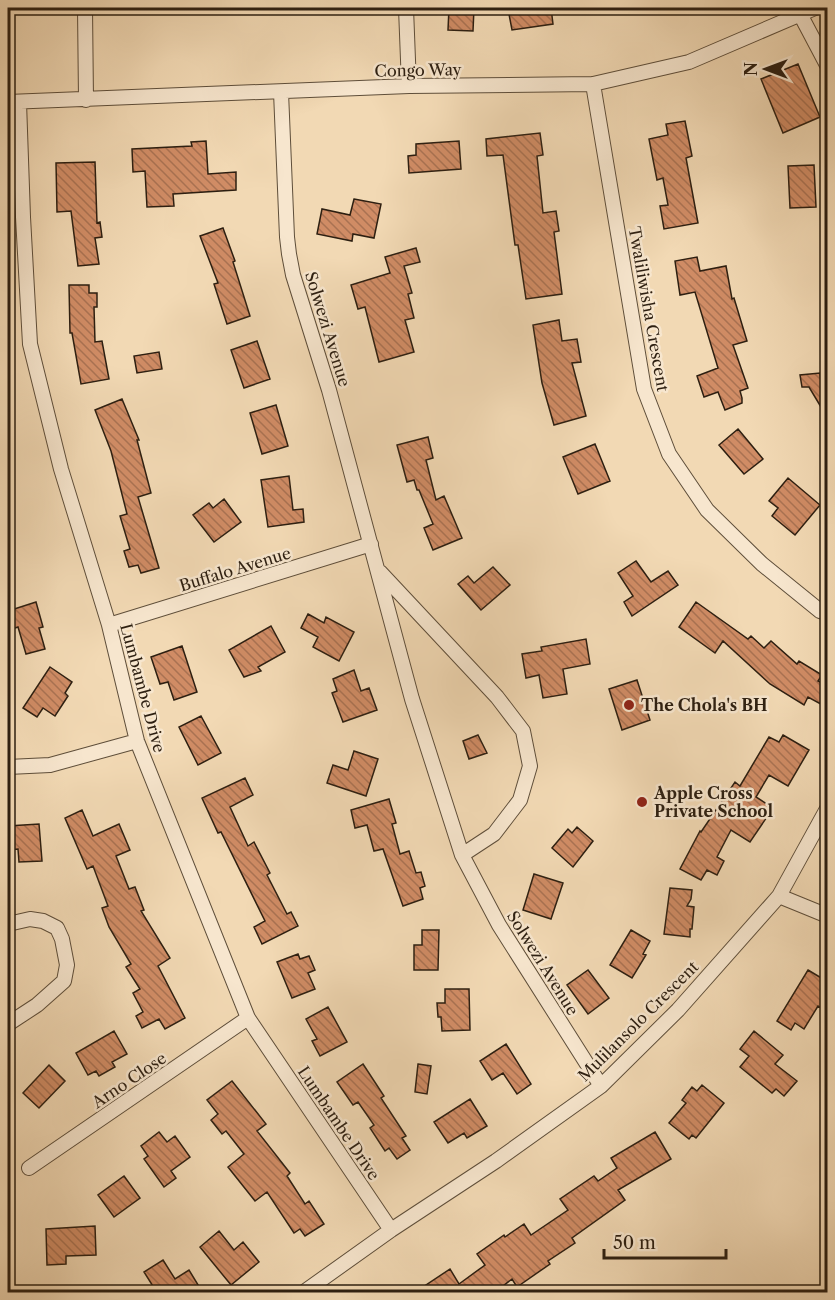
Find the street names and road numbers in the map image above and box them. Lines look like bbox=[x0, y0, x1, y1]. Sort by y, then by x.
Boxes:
street label: Congo Way bbox=[374, 59, 463, 81]
street label: Twaliliwisha Crescent bbox=[625, 225, 673, 393]
street label: Solwezi Avenue bbox=[301, 269, 355, 389]
street label: Buffalo Avenue bbox=[177, 543, 293, 595]
street label: Lumbambe Drive bbox=[116, 621, 170, 755]
street label: Solwezi Avenue bbox=[503, 907, 583, 1019]
street label: Mulilansolo Crescent bbox=[574, 956, 703, 1085]
street label: Arno Close bbox=[87, 1048, 170, 1113]
street label: Lumbambe Drive bbox=[294, 1062, 384, 1184]

